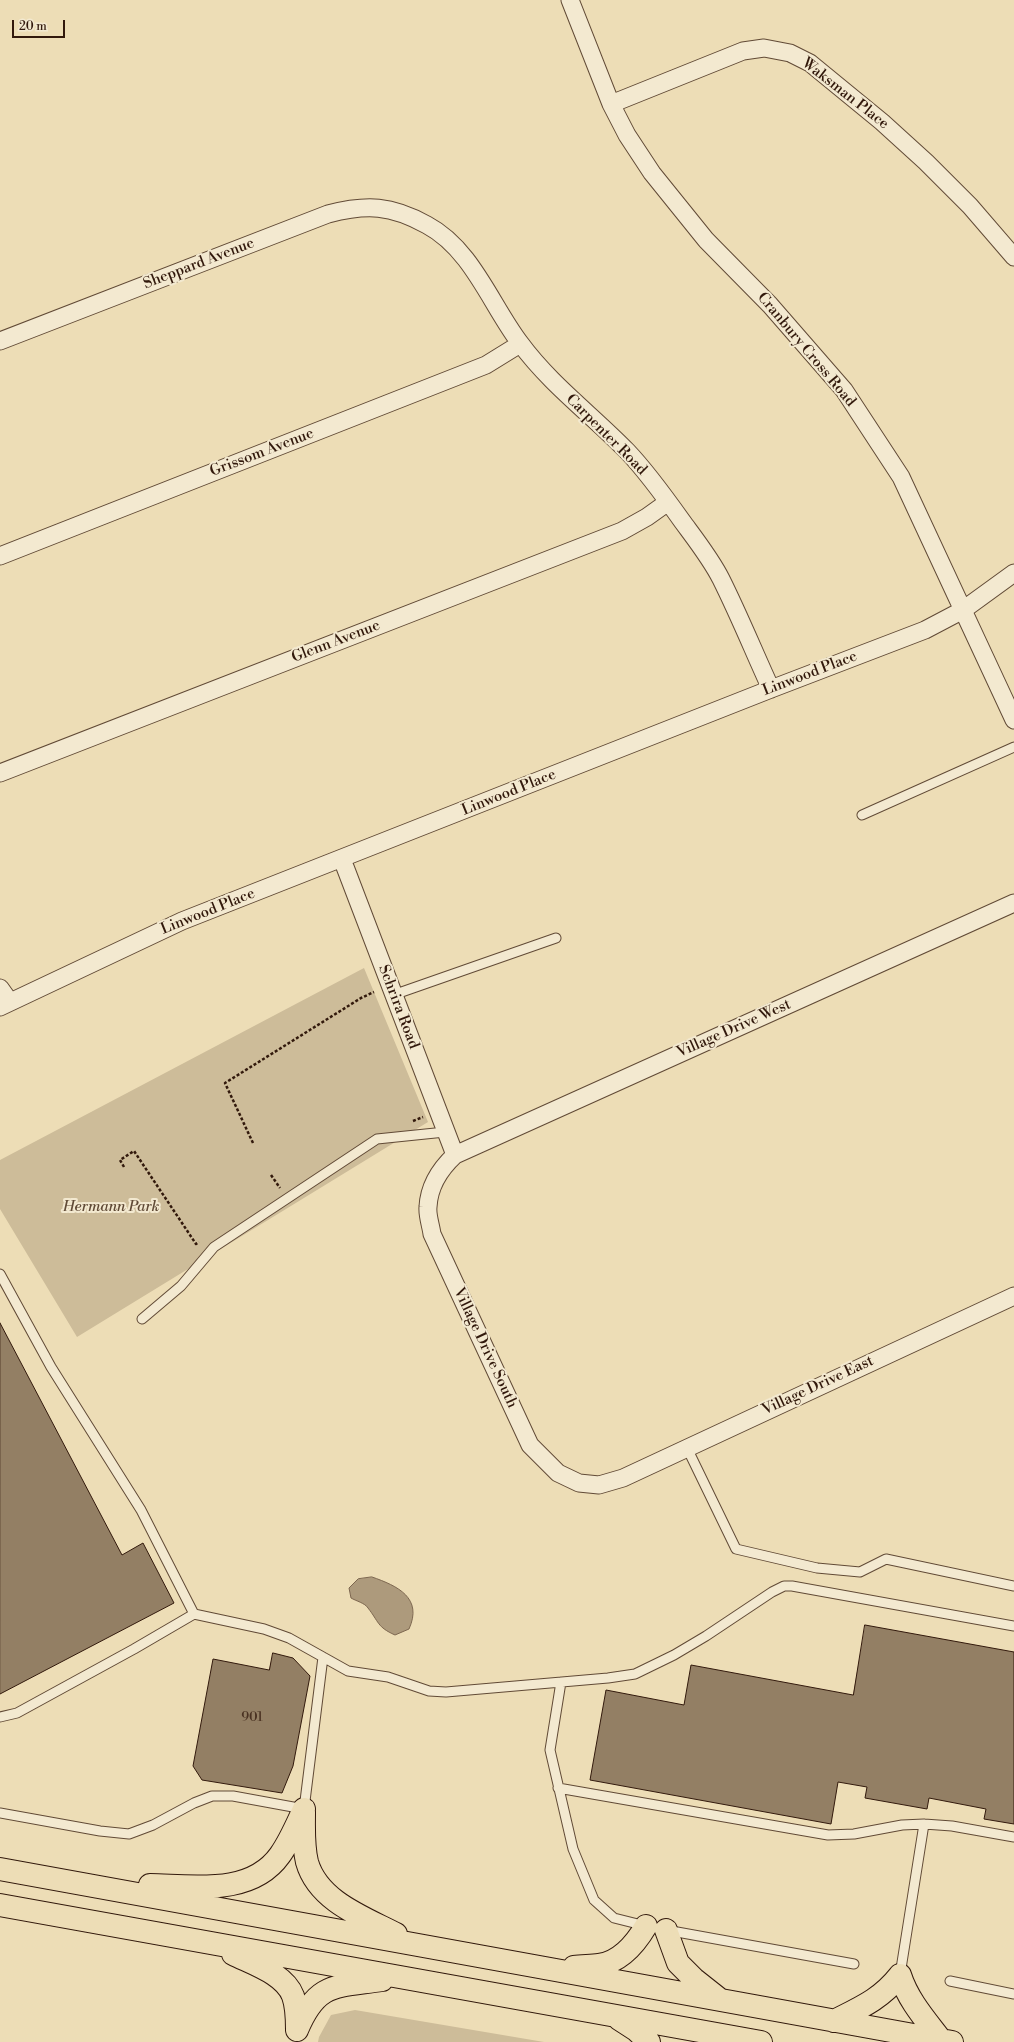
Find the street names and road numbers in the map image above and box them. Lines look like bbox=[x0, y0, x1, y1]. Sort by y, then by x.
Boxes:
street label: Waksman Place bbox=[798, 54, 892, 134]
street label: Sheppard Avenue bbox=[141, 235, 257, 293]
street label: Cranbury Cross Road bbox=[753, 289, 859, 411]
street label: Carpenter Road bbox=[562, 391, 650, 479]
street label: Grissom Avenue bbox=[207, 425, 317, 481]
street label: Glenn Avenue bbox=[289, 617, 383, 667]
street label: Linwood Place bbox=[760, 648, 860, 700]
street label: Linwood Place bbox=[459, 766, 559, 820]
street label: Linwood Place bbox=[158, 885, 258, 939]
street label: Schrira Road bbox=[374, 962, 422, 1052]
street label: Village Drive West bbox=[674, 996, 794, 1062]
street label: Village Drive South bbox=[449, 1285, 521, 1411]
street label: Village Drive East bbox=[759, 1352, 877, 1420]

